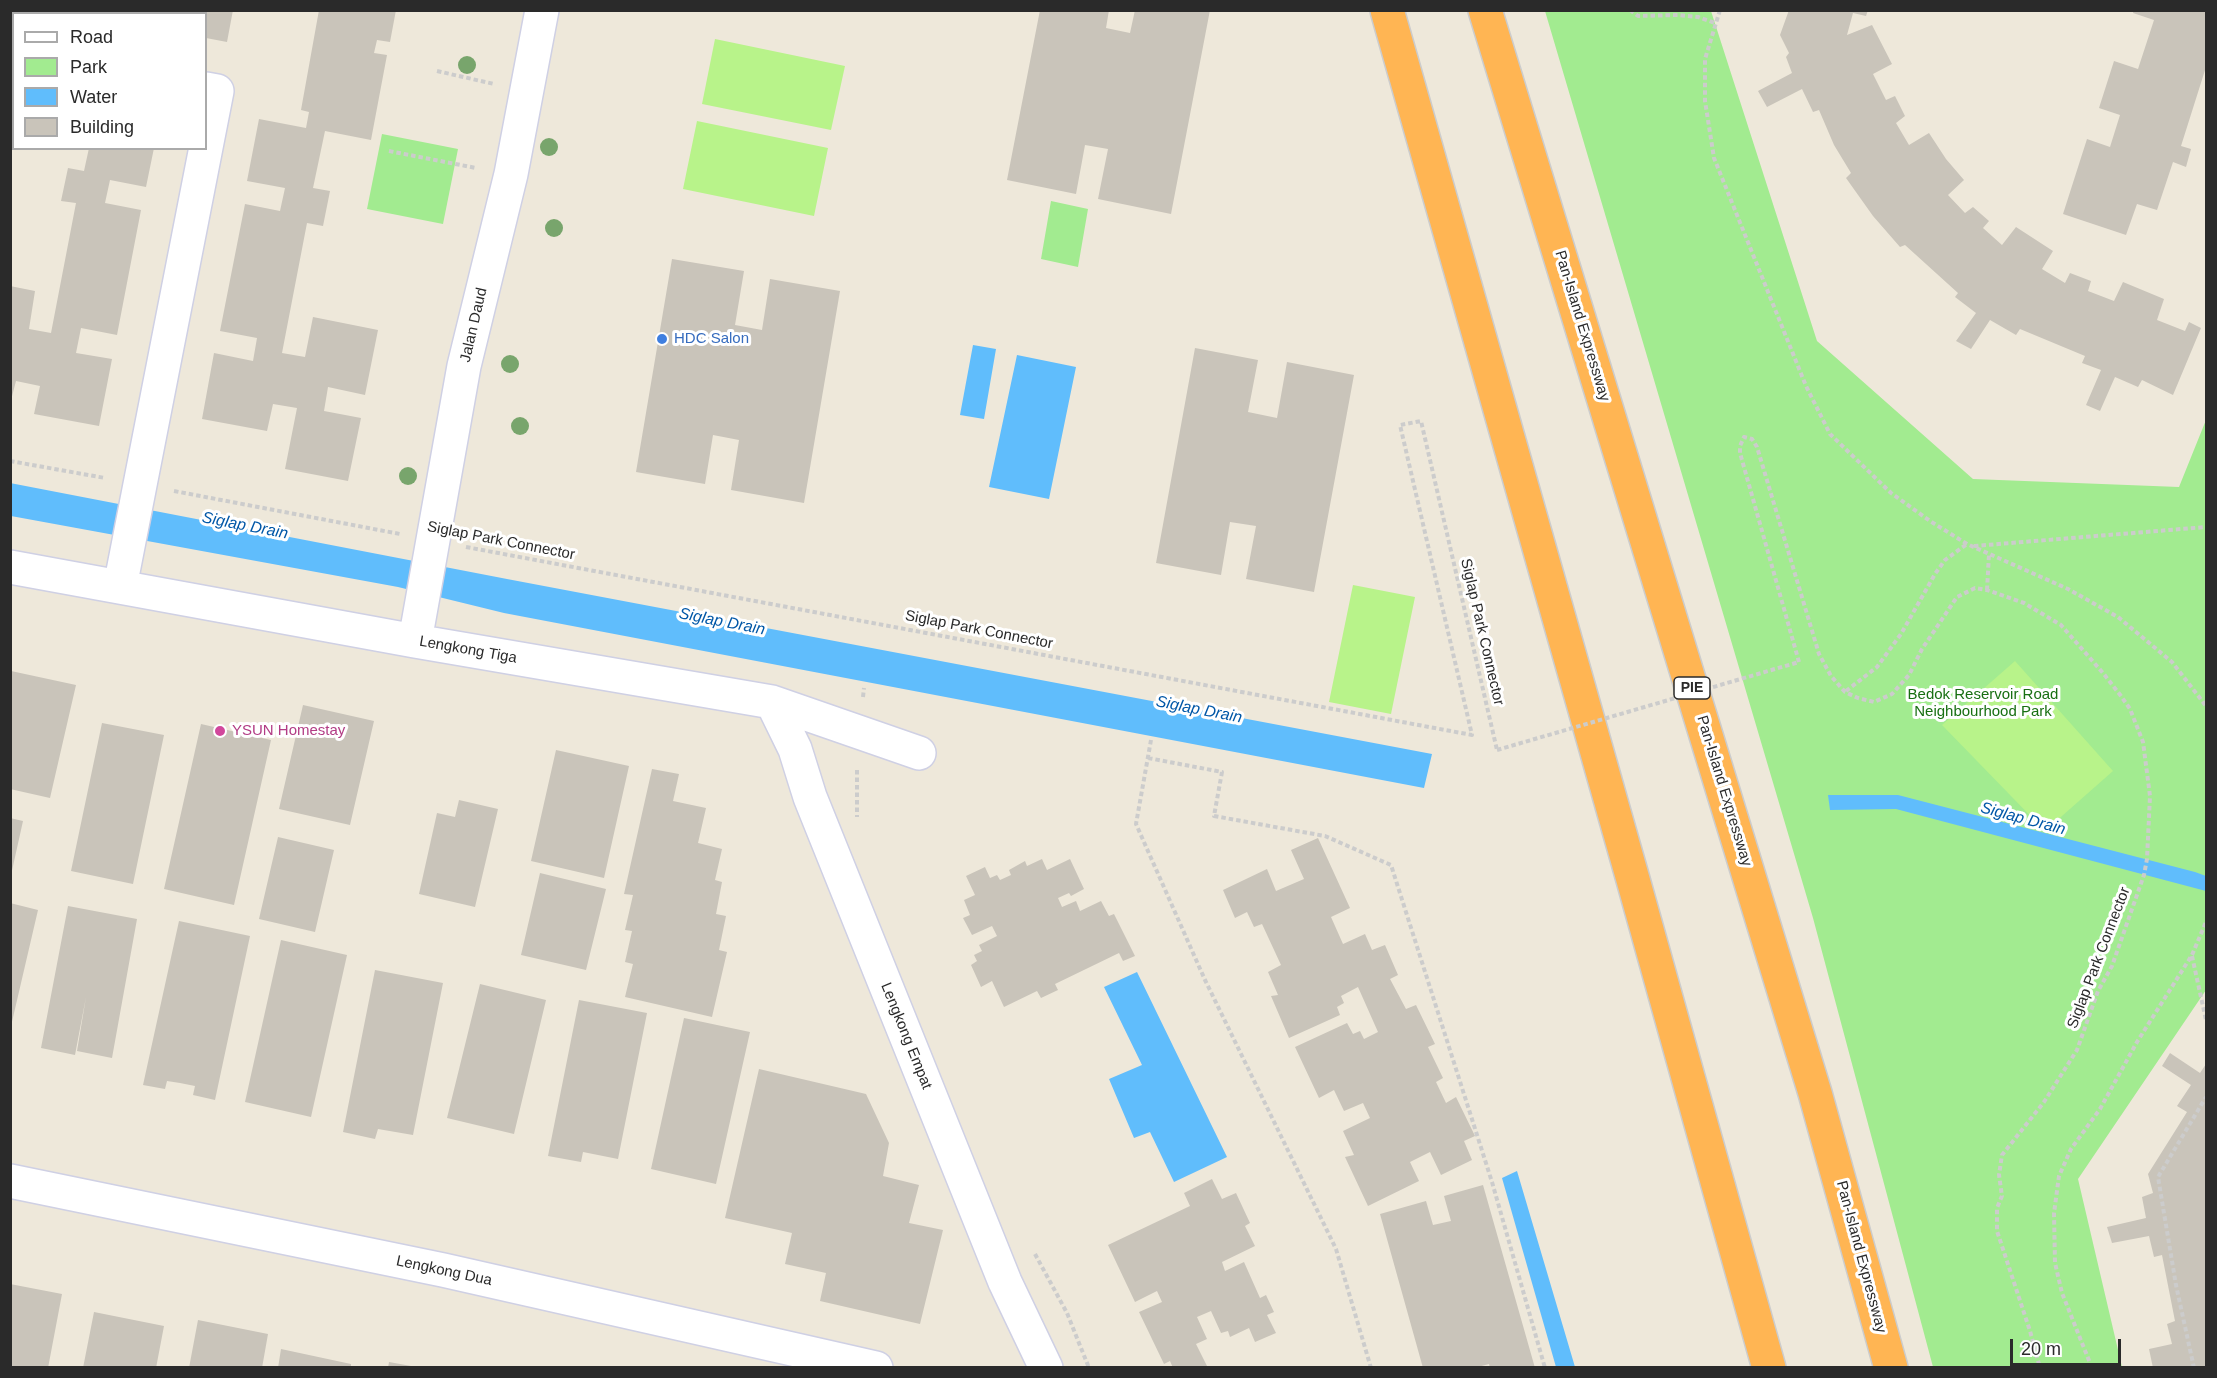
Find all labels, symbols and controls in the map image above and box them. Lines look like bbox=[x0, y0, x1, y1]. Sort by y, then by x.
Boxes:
legend bbox=[12, 12, 207, 150]
text: Road bbox=[70, 27, 113, 47]
text: Park bbox=[70, 57, 107, 77]
text: Water bbox=[70, 87, 117, 107]
text: Building bbox=[70, 117, 134, 137]
street label: Pan-Island Expressway bbox=[1550, 248, 1614, 404]
street label: Jalan Daud bbox=[457, 286, 491, 364]
place label: HDC Salon bbox=[674, 330, 749, 348]
marker: HDC Salon bbox=[655, 332, 669, 346]
water label: Siglap Drain bbox=[200, 508, 290, 544]
street label: Siglap Park Connector bbox=[426, 518, 576, 564]
street label: Siglap Park Connector bbox=[1456, 557, 1508, 707]
water label: Siglap Drain bbox=[677, 604, 767, 640]
street label: Siglap Park Connector bbox=[904, 607, 1054, 653]
street label: Lengkong Tiga bbox=[418, 633, 518, 667]
road number: PIE bbox=[1674, 677, 1710, 699]
park label: Bedok Reservoir Road Neighbourhood Park bbox=[1908, 686, 2058, 721]
water label: Siglap Drain bbox=[1154, 692, 1244, 728]
street label: Pan-Island Expressway bbox=[1692, 713, 1756, 869]
place label: YSUN Homestay bbox=[232, 722, 345, 740]
marker: YSUN Homestay bbox=[213, 724, 227, 738]
water label: Siglap Drain bbox=[1978, 798, 2068, 840]
street label: Siglap Park Connector bbox=[2064, 885, 2134, 1031]
street label: Lengkong Empat bbox=[876, 980, 936, 1092]
street label: Pan-Island Expressway bbox=[1832, 1179, 1890, 1335]
street label: Lengkong Dua bbox=[394, 1252, 494, 1290]
scale bar bbox=[2013, 1327, 2124, 1365]
text: 20 m bbox=[2021, 1339, 2061, 1359]

